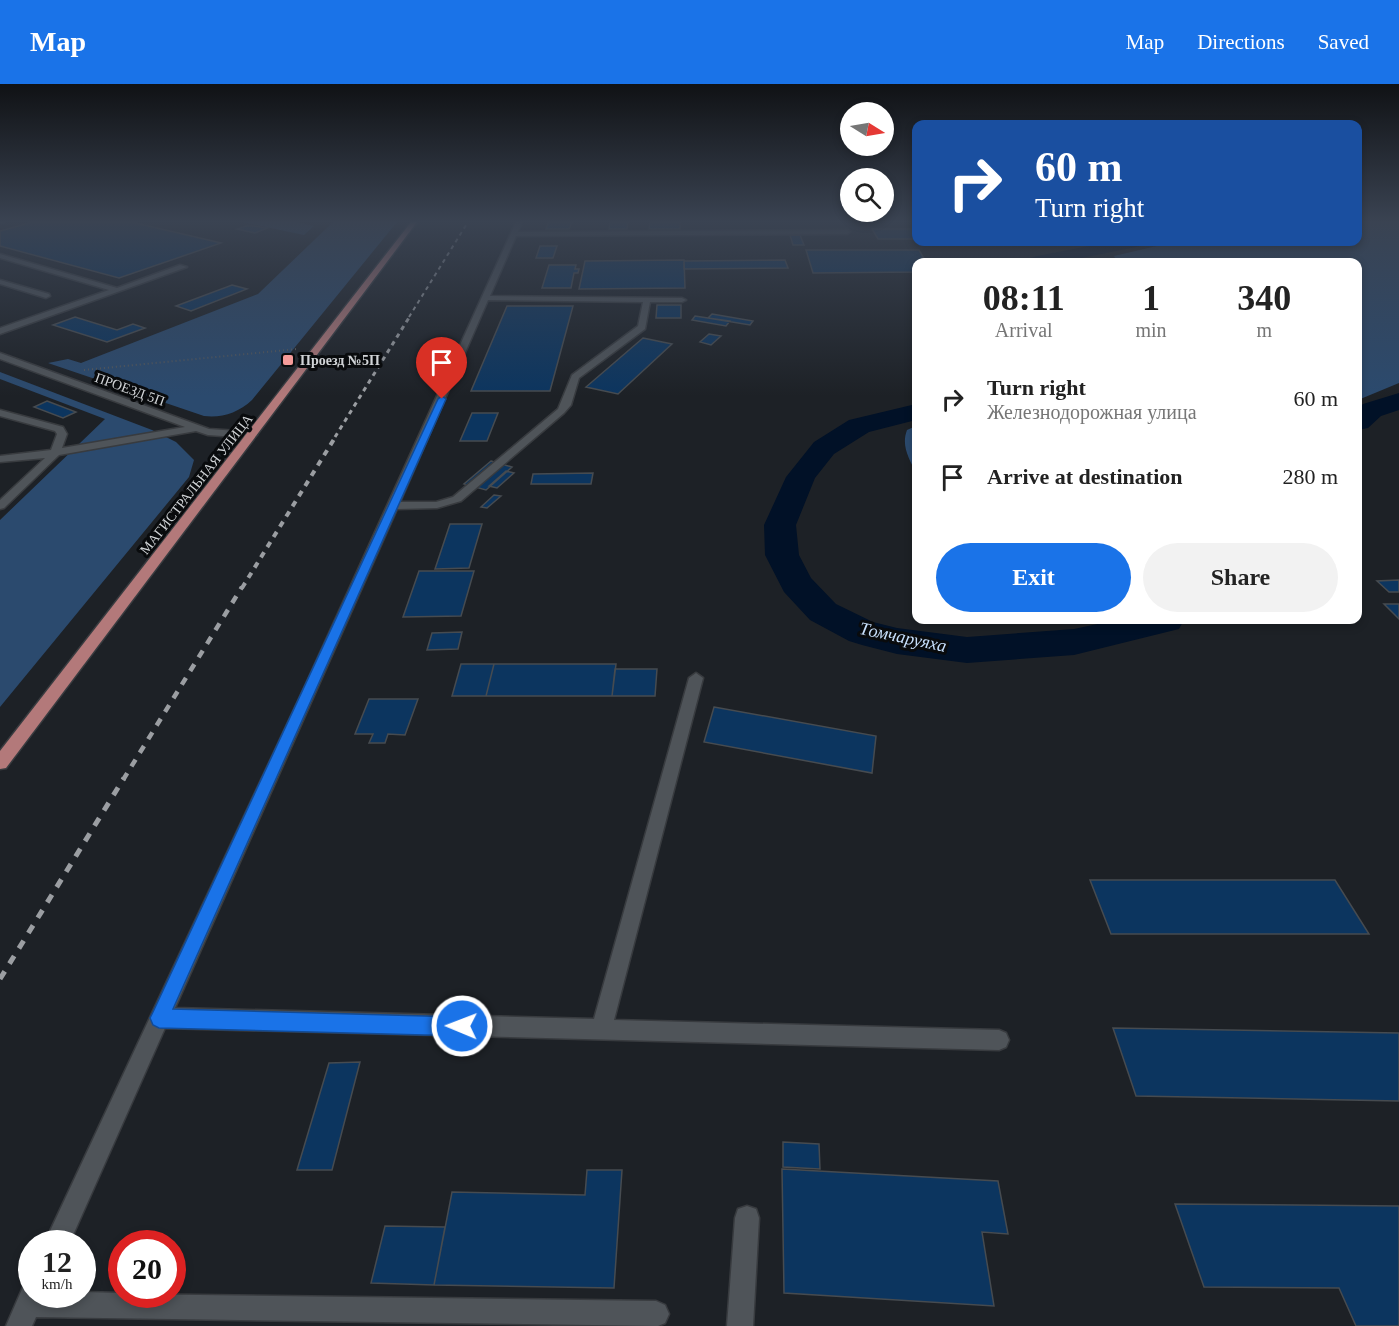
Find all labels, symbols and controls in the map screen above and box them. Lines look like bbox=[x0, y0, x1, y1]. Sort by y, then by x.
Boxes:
text: Map bbox=[30, 26, 86, 57]
text: Map bbox=[1126, 30, 1164, 54]
text: Directions bbox=[1197, 30, 1285, 54]
text: Saved bbox=[1318, 30, 1369, 54]
north arrow bbox=[840, 102, 894, 156]
map controls bbox=[840, 102, 894, 222]
icon: right bbox=[936, 144, 1014, 222]
text: 60 m bbox=[1035, 144, 1123, 190]
button: search bbox=[840, 168, 894, 222]
text: Turn right bbox=[1035, 193, 1144, 223]
text: 08:11 bbox=[983, 278, 1065, 318]
text: 1 bbox=[1142, 278, 1160, 318]
text: 340 bbox=[1237, 278, 1291, 318]
text: Arrival bbox=[995, 319, 1053, 341]
text: min bbox=[1135, 319, 1167, 341]
text: m bbox=[1256, 319, 1272, 341]
pin bbox=[416, 337, 467, 399]
icon: arrive bbox=[425, 346, 458, 379]
marker: Проезд №5П bbox=[281, 353, 295, 367]
place label: Проезд №5П bbox=[300, 353, 380, 368]
street label: ПРОЕЗД 5П bbox=[93, 370, 167, 409]
text: Turn right bbox=[987, 375, 1086, 400]
icon: right bbox=[936, 383, 969, 416]
text: 60 m bbox=[1293, 386, 1338, 411]
text: Железнодорожная улица bbox=[987, 401, 1197, 423]
street label: МАГИСТРАЛЬНАЯ УЛИЦА bbox=[137, 411, 256, 557]
icon: arrive bbox=[936, 461, 969, 494]
text: Arrive at destination bbox=[987, 464, 1183, 489]
text: 280 m bbox=[1282, 464, 1338, 489]
button: Exit bbox=[936, 543, 1131, 612]
button: Share bbox=[1143, 543, 1338, 612]
water label: Томчаруяха bbox=[858, 618, 948, 656]
position arrow bbox=[430, 994, 494, 1058]
speed limit sign: 20 bbox=[108, 1230, 186, 1308]
text: 12 bbox=[42, 1245, 72, 1278]
text: km/h bbox=[42, 1276, 72, 1292]

